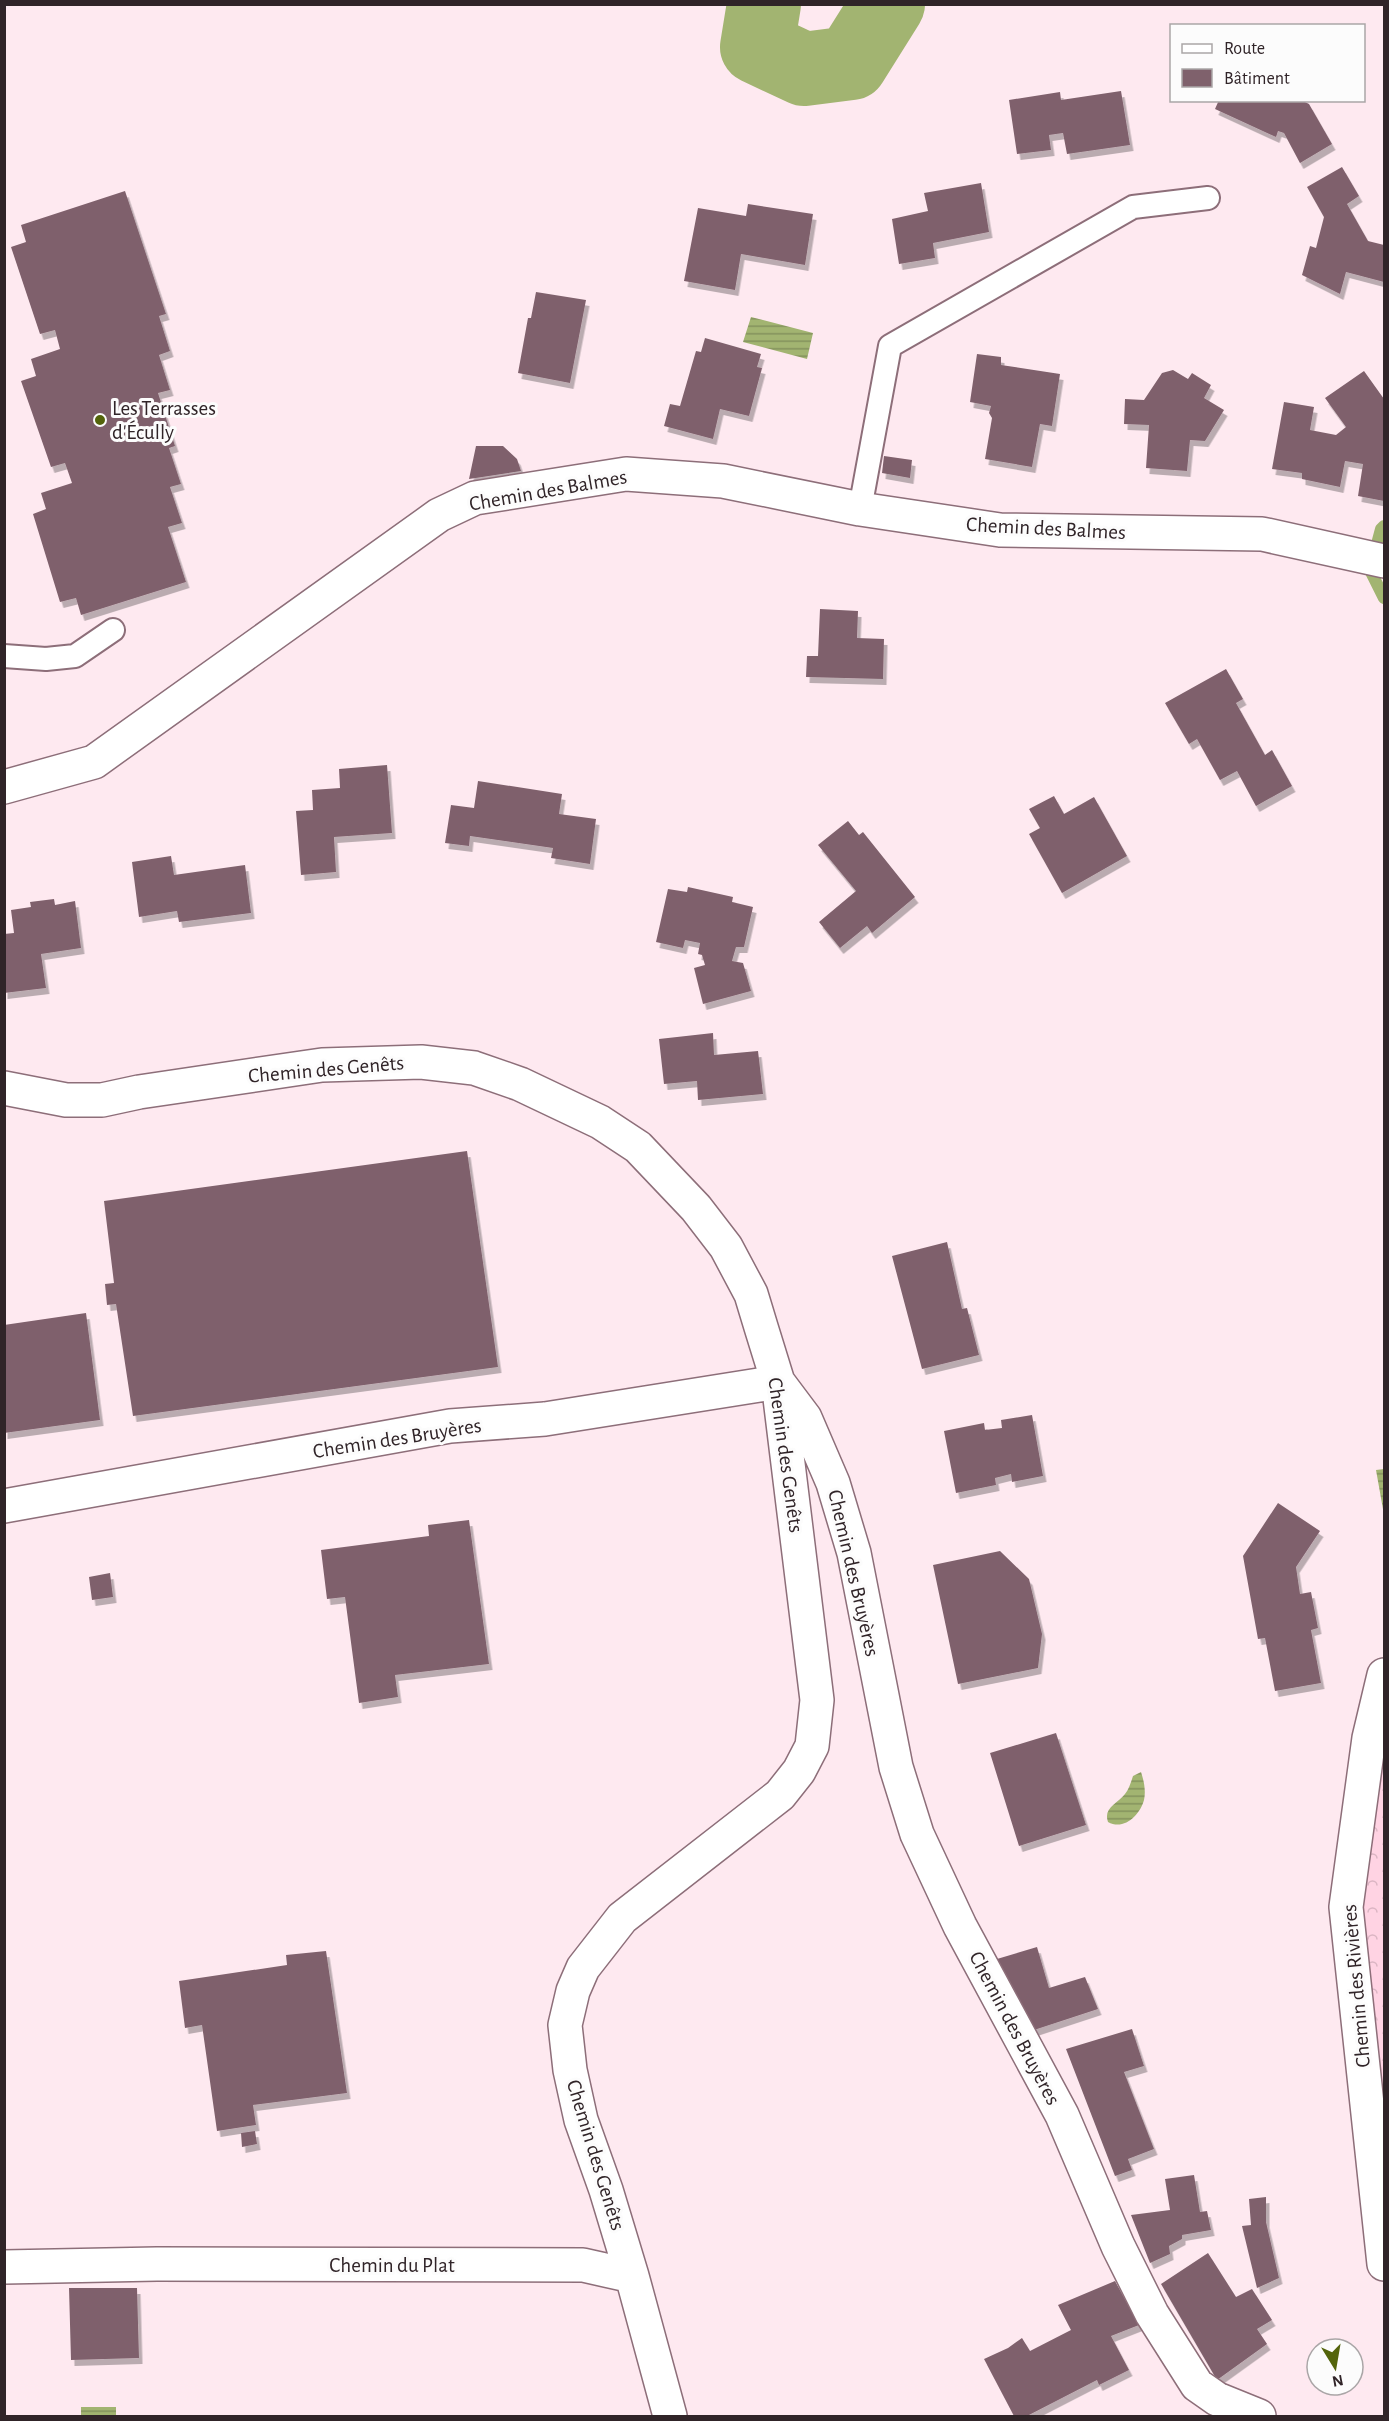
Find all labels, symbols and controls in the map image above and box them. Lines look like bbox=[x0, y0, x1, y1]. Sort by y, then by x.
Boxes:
legend bbox=[1170, 24, 1365, 102]
text: Route bbox=[1224, 40, 1265, 58]
text: Bâtiment bbox=[1224, 70, 1290, 88]
place label: Les Terrasses d'Écully bbox=[112, 398, 216, 443]
marker: Les Terrasses d'Écully bbox=[93, 413, 107, 427]
street label: Chemin des Balmes bbox=[468, 466, 629, 515]
street label: Chemin des Balmes bbox=[966, 514, 1126, 543]
street label: Chemin des Genêts bbox=[247, 1052, 405, 1087]
street label: Chemin des Genêts bbox=[764, 1376, 807, 1534]
street label: Chemin des Bruyères bbox=[311, 1415, 483, 1462]
street label: Chemin des Bruyères bbox=[824, 1488, 883, 1658]
street label: Chemin des Rivières bbox=[1339, 1903, 1374, 2069]
street label: Chemin des Bruyères bbox=[965, 1948, 1064, 2108]
street label: Chemin des Genêts bbox=[563, 2077, 628, 2233]
street label: Chemin du Plat bbox=[329, 2255, 455, 2276]
north arrow bbox=[1305, 2337, 1365, 2397]
text: N bbox=[1331, 2372, 1345, 2390]

